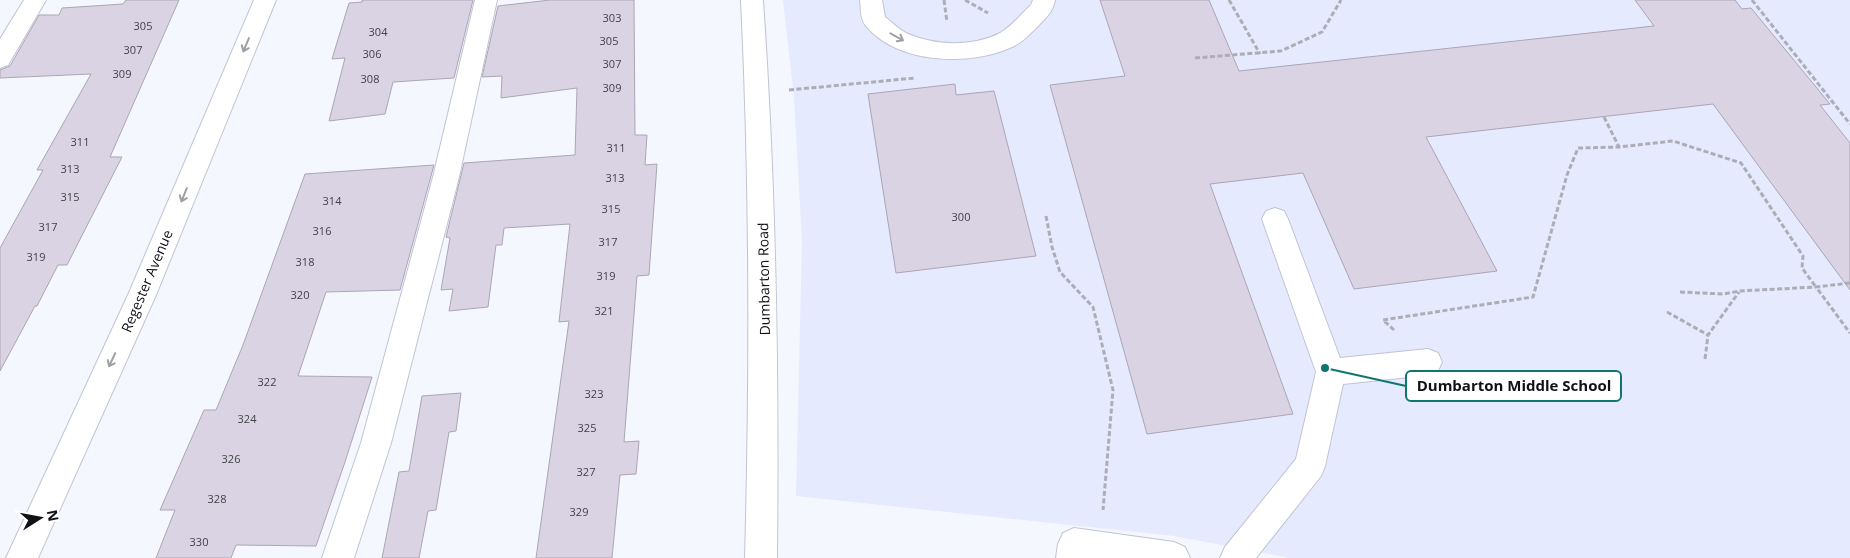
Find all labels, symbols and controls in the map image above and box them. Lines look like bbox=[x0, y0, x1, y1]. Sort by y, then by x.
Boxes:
house number: 303 bbox=[603, 10, 621, 25]
house number: 305 bbox=[134, 18, 152, 33]
house number: 304 bbox=[369, 24, 388, 39]
one-way arrow bbox=[890, 32, 904, 42]
house number: 305 bbox=[600, 33, 618, 48]
one-way arrow bbox=[241, 37, 251, 52]
house number: 307 bbox=[124, 42, 142, 57]
house number: 306 bbox=[363, 46, 381, 61]
house number: 307 bbox=[603, 56, 621, 71]
house number: 309 bbox=[113, 66, 131, 81]
house number: 308 bbox=[361, 71, 379, 86]
house number: 309 bbox=[603, 80, 621, 95]
house number: 311 bbox=[71, 134, 89, 149]
house number: 311 bbox=[607, 140, 625, 155]
house number: 313 bbox=[61, 161, 79, 176]
house number: 313 bbox=[606, 170, 624, 185]
one-way arrow bbox=[178, 187, 188, 202]
house number: 315 bbox=[61, 189, 79, 204]
house number: 314 bbox=[323, 193, 342, 208]
house number: 315 bbox=[602, 201, 620, 216]
house number: 300 bbox=[952, 209, 970, 224]
house number: 317 bbox=[39, 219, 57, 234]
street label: Dumbarton Road bbox=[753, 222, 774, 336]
house number: 316 bbox=[313, 223, 331, 238]
street label: Regester Avenue bbox=[116, 227, 177, 335]
house number: 317 bbox=[599, 234, 617, 249]
house number: 319 bbox=[27, 249, 45, 264]
house number: 318 bbox=[296, 254, 314, 269]
house number: 319 bbox=[597, 268, 615, 283]
house number: 320 bbox=[291, 287, 309, 302]
house number: 321 bbox=[595, 303, 613, 318]
one-way arrow bbox=[107, 352, 117, 367]
callout: Dumbarton Middle School bbox=[1406, 371, 1621, 401]
house number: 322 bbox=[258, 374, 276, 389]
text: Dumbarton Middle School bbox=[1417, 375, 1611, 395]
house number: 323 bbox=[585, 386, 603, 401]
house number: 324 bbox=[238, 411, 257, 426]
house number: 325 bbox=[578, 420, 596, 435]
house number: 326 bbox=[222, 451, 240, 466]
house number: 327 bbox=[577, 464, 595, 479]
house number: 328 bbox=[208, 491, 226, 506]
north arrow bbox=[15, 493, 65, 543]
house number: 329 bbox=[570, 504, 588, 519]
text: N bbox=[43, 508, 64, 523]
house number: 330 bbox=[190, 534, 208, 549]

